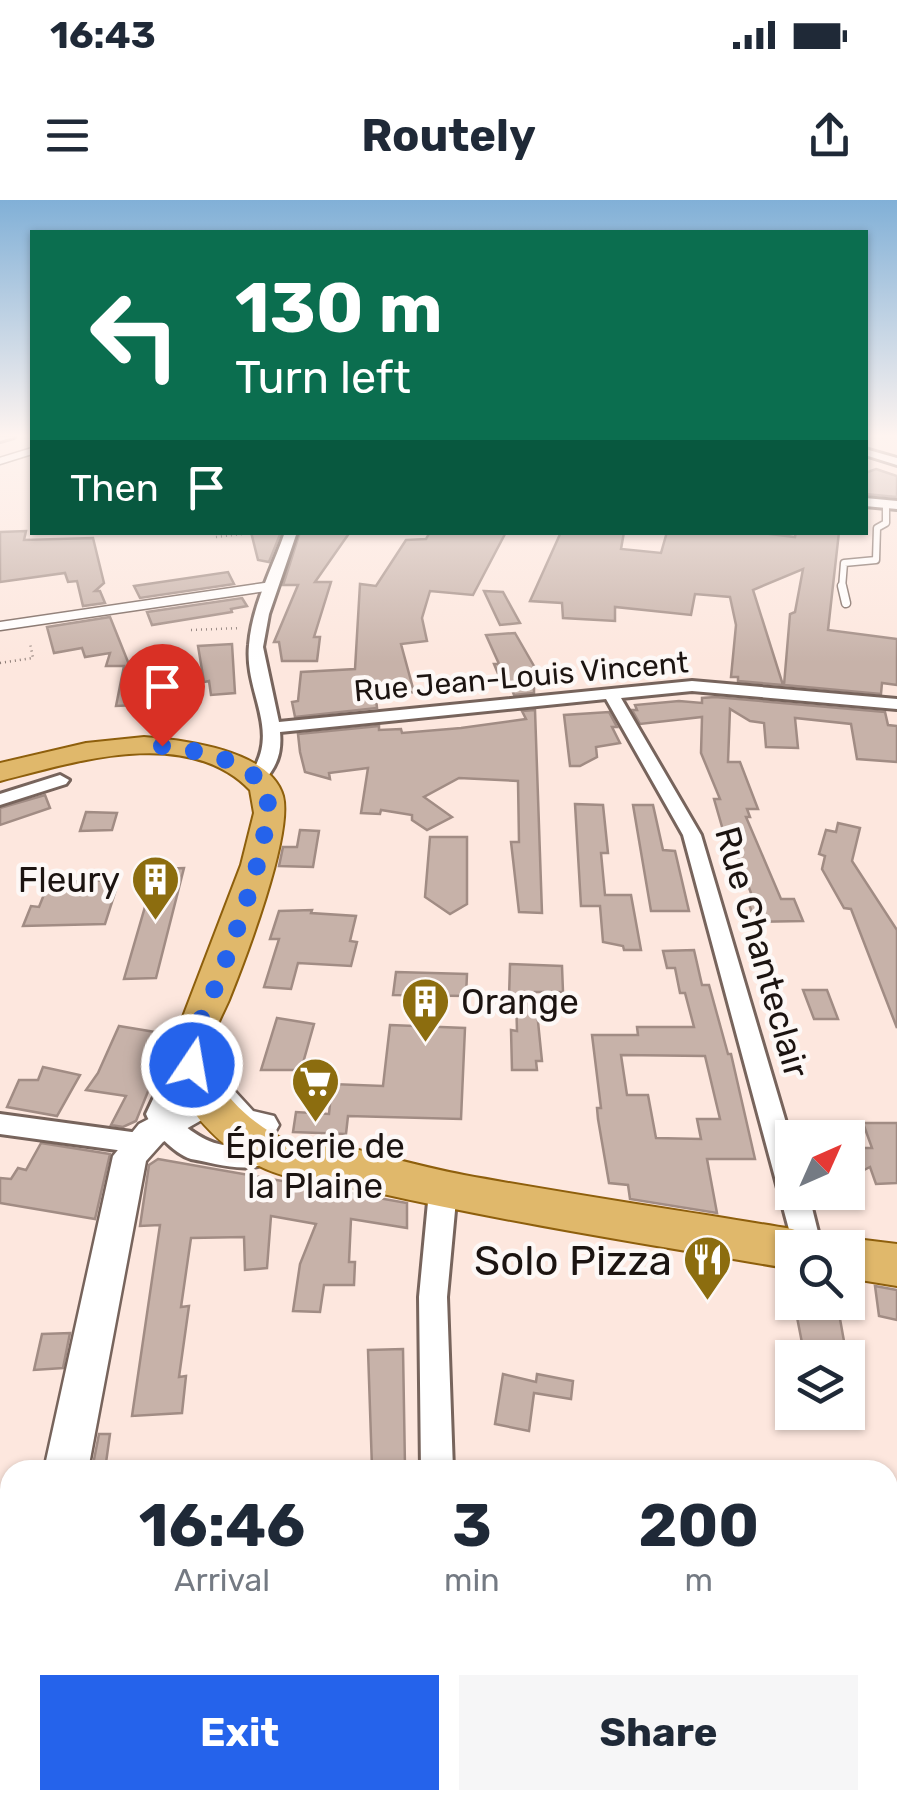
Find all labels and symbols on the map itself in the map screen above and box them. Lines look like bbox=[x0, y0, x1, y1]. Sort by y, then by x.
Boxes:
pin bbox=[120, 644, 205, 747]
street label: Rue Jean-Louis Vincent bbox=[352, 644, 690, 710]
street label: Rue Chanteclair bbox=[706, 822, 818, 1082]
building icon: Fleury bbox=[129, 854, 181, 922]
place label: Fleury bbox=[18, 859, 120, 901]
building icon: Orange bbox=[400, 976, 452, 1044]
place label: Orange bbox=[461, 981, 579, 1023]
position arrow bbox=[140, 1013, 244, 1117]
supermarket icon: Épicerie de la Plaine bbox=[289, 1056, 341, 1124]
north arrow bbox=[775, 1120, 865, 1210]
place label: Épicerie de la Plaine bbox=[225, 1125, 405, 1207]
restaurant icon: Solo Pizza bbox=[681, 1234, 733, 1302]
place label: Solo Pizza bbox=[474, 1236, 672, 1286]

